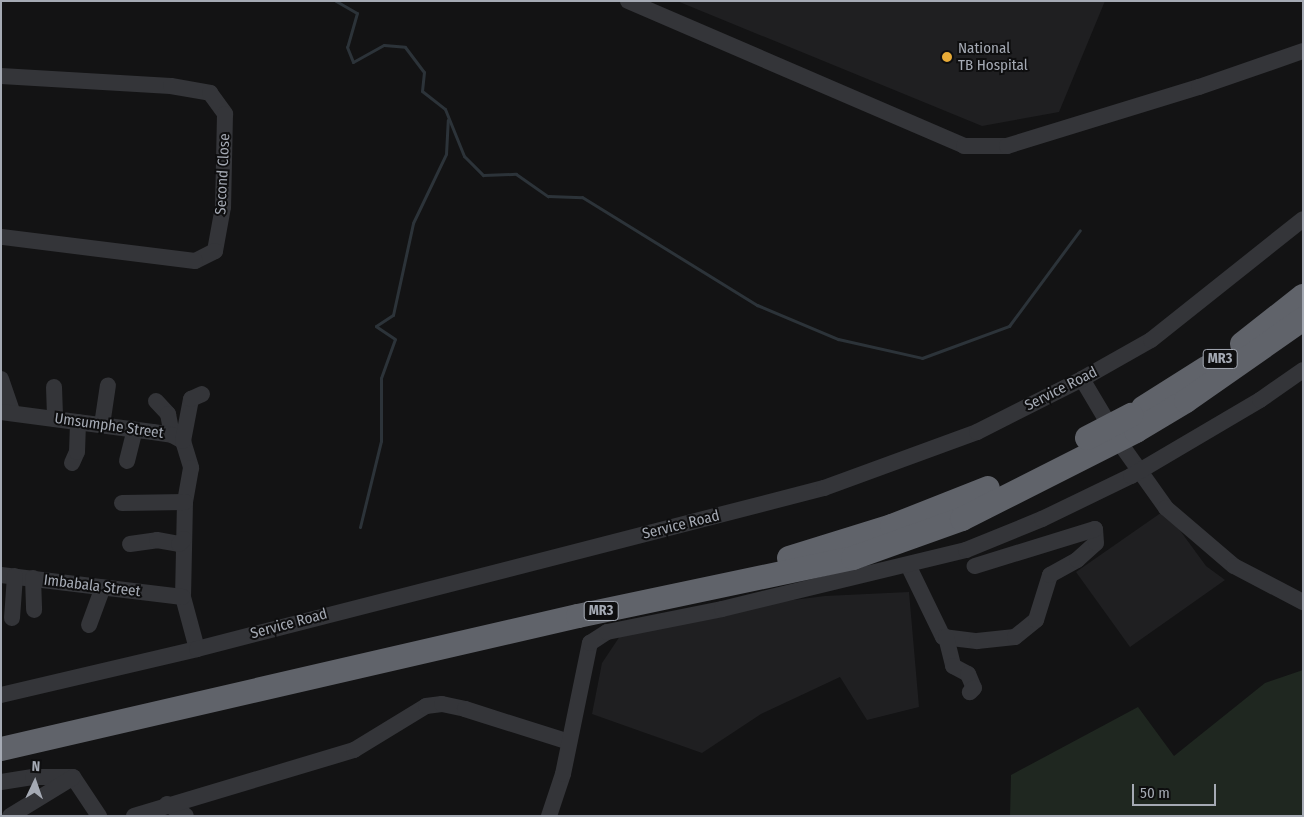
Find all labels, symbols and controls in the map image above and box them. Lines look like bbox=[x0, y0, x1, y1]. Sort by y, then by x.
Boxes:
place label: National TB Hospital bbox=[958, 39, 1028, 74]
marker: National TB Hospital bbox=[940, 50, 954, 64]
street label: Second Close bbox=[212, 133, 234, 215]
road number: MR3 bbox=[1202, 348, 1238, 370]
street label: Service Road bbox=[1022, 363, 1100, 415]
street label: Umsumphe Street bbox=[53, 409, 165, 443]
street label: Service Road bbox=[641, 507, 721, 543]
street label: Imbabala Street bbox=[43, 571, 141, 601]
road number: MR3 bbox=[584, 600, 618, 622]
street label: Service Road bbox=[249, 605, 329, 643]
north arrow bbox=[10, 757, 60, 807]
text: N bbox=[31, 758, 40, 775]
scale bar bbox=[1134, 774, 1218, 806]
text: 50 m bbox=[1140, 784, 1170, 802]

